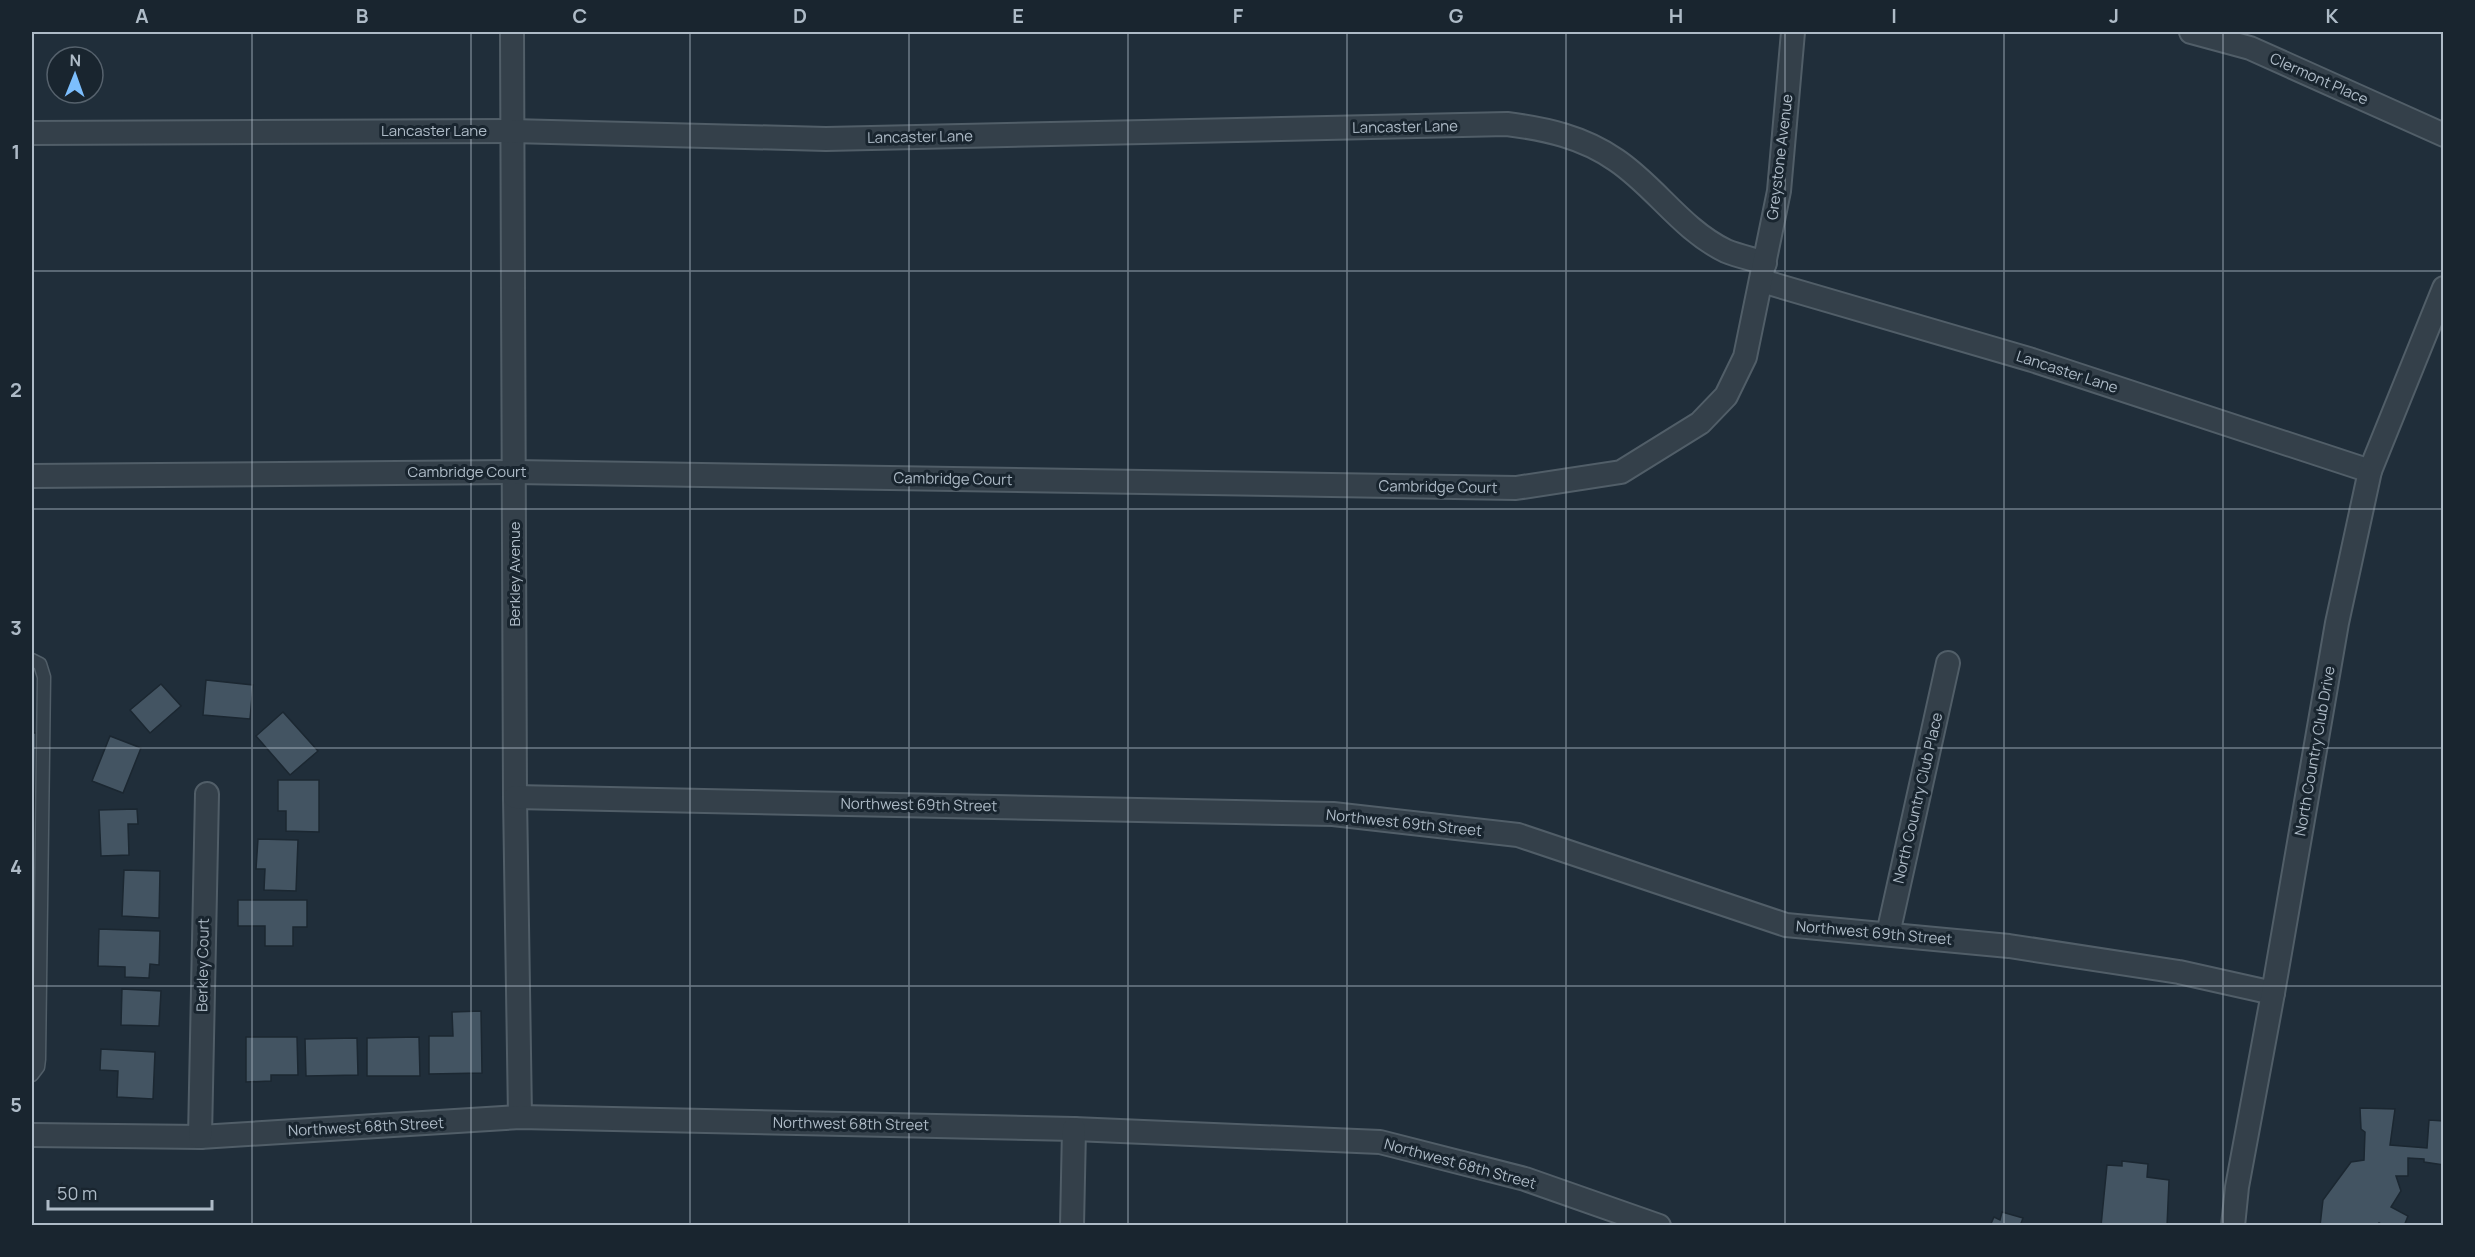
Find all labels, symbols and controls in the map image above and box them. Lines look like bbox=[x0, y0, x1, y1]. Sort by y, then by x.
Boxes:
text: A bbox=[135, 2, 149, 29]
text: B bbox=[356, 2, 369, 29]
text: C bbox=[573, 2, 587, 29]
text: D bbox=[793, 2, 807, 29]
text: E bbox=[1012, 2, 1024, 29]
text: F bbox=[1233, 2, 1244, 29]
text: G bbox=[1449, 2, 1464, 29]
text: H bbox=[1669, 2, 1683, 29]
text: I bbox=[1891, 2, 1897, 29]
text: J bbox=[2109, 2, 2119, 29]
text: K bbox=[2326, 2, 2339, 29]
north arrow bbox=[45, 45, 105, 105]
street label: Clermont Place bbox=[2267, 47, 2372, 110]
text: N bbox=[69, 49, 81, 71]
street label: Greystone Avenue bbox=[1761, 93, 1798, 221]
street label: Lancaster Lane bbox=[1352, 115, 1458, 138]
street label: Lancaster Lane bbox=[381, 120, 487, 141]
street label: Lancaster Lane bbox=[867, 125, 973, 148]
text: 1 bbox=[12, 138, 20, 165]
street label: Lancaster Lane bbox=[2014, 345, 2121, 398]
text: 2 bbox=[10, 376, 22, 403]
street label: Cambridge Court bbox=[407, 461, 527, 482]
street label: Cambridge Court bbox=[893, 467, 1013, 490]
street label: Cambridge Court bbox=[1378, 475, 1498, 498]
street label: Berkley Avenue bbox=[504, 521, 525, 627]
text: 3 bbox=[10, 614, 22, 641]
street label: North Country Club Drive bbox=[2289, 664, 2340, 838]
street label: North Country Club Place bbox=[1888, 710, 1947, 885]
street label: Northwest 69th Street bbox=[840, 793, 998, 816]
street label: Northwest 69th Street bbox=[1325, 804, 1483, 841]
text: 4 bbox=[10, 853, 22, 880]
street label: Northwest 69th Street bbox=[1795, 915, 1953, 950]
street label: Berkley Court bbox=[191, 918, 214, 1012]
text: 5 bbox=[10, 1091, 22, 1118]
street label: Northwest 68th Street bbox=[287, 1112, 445, 1141]
street label: Northwest 68th Street bbox=[773, 1112, 929, 1135]
street label: Northwest 68th Street bbox=[1382, 1133, 1538, 1194]
scale bar bbox=[48, 1173, 212, 1211]
text: 50 m bbox=[57, 1181, 97, 1205]

